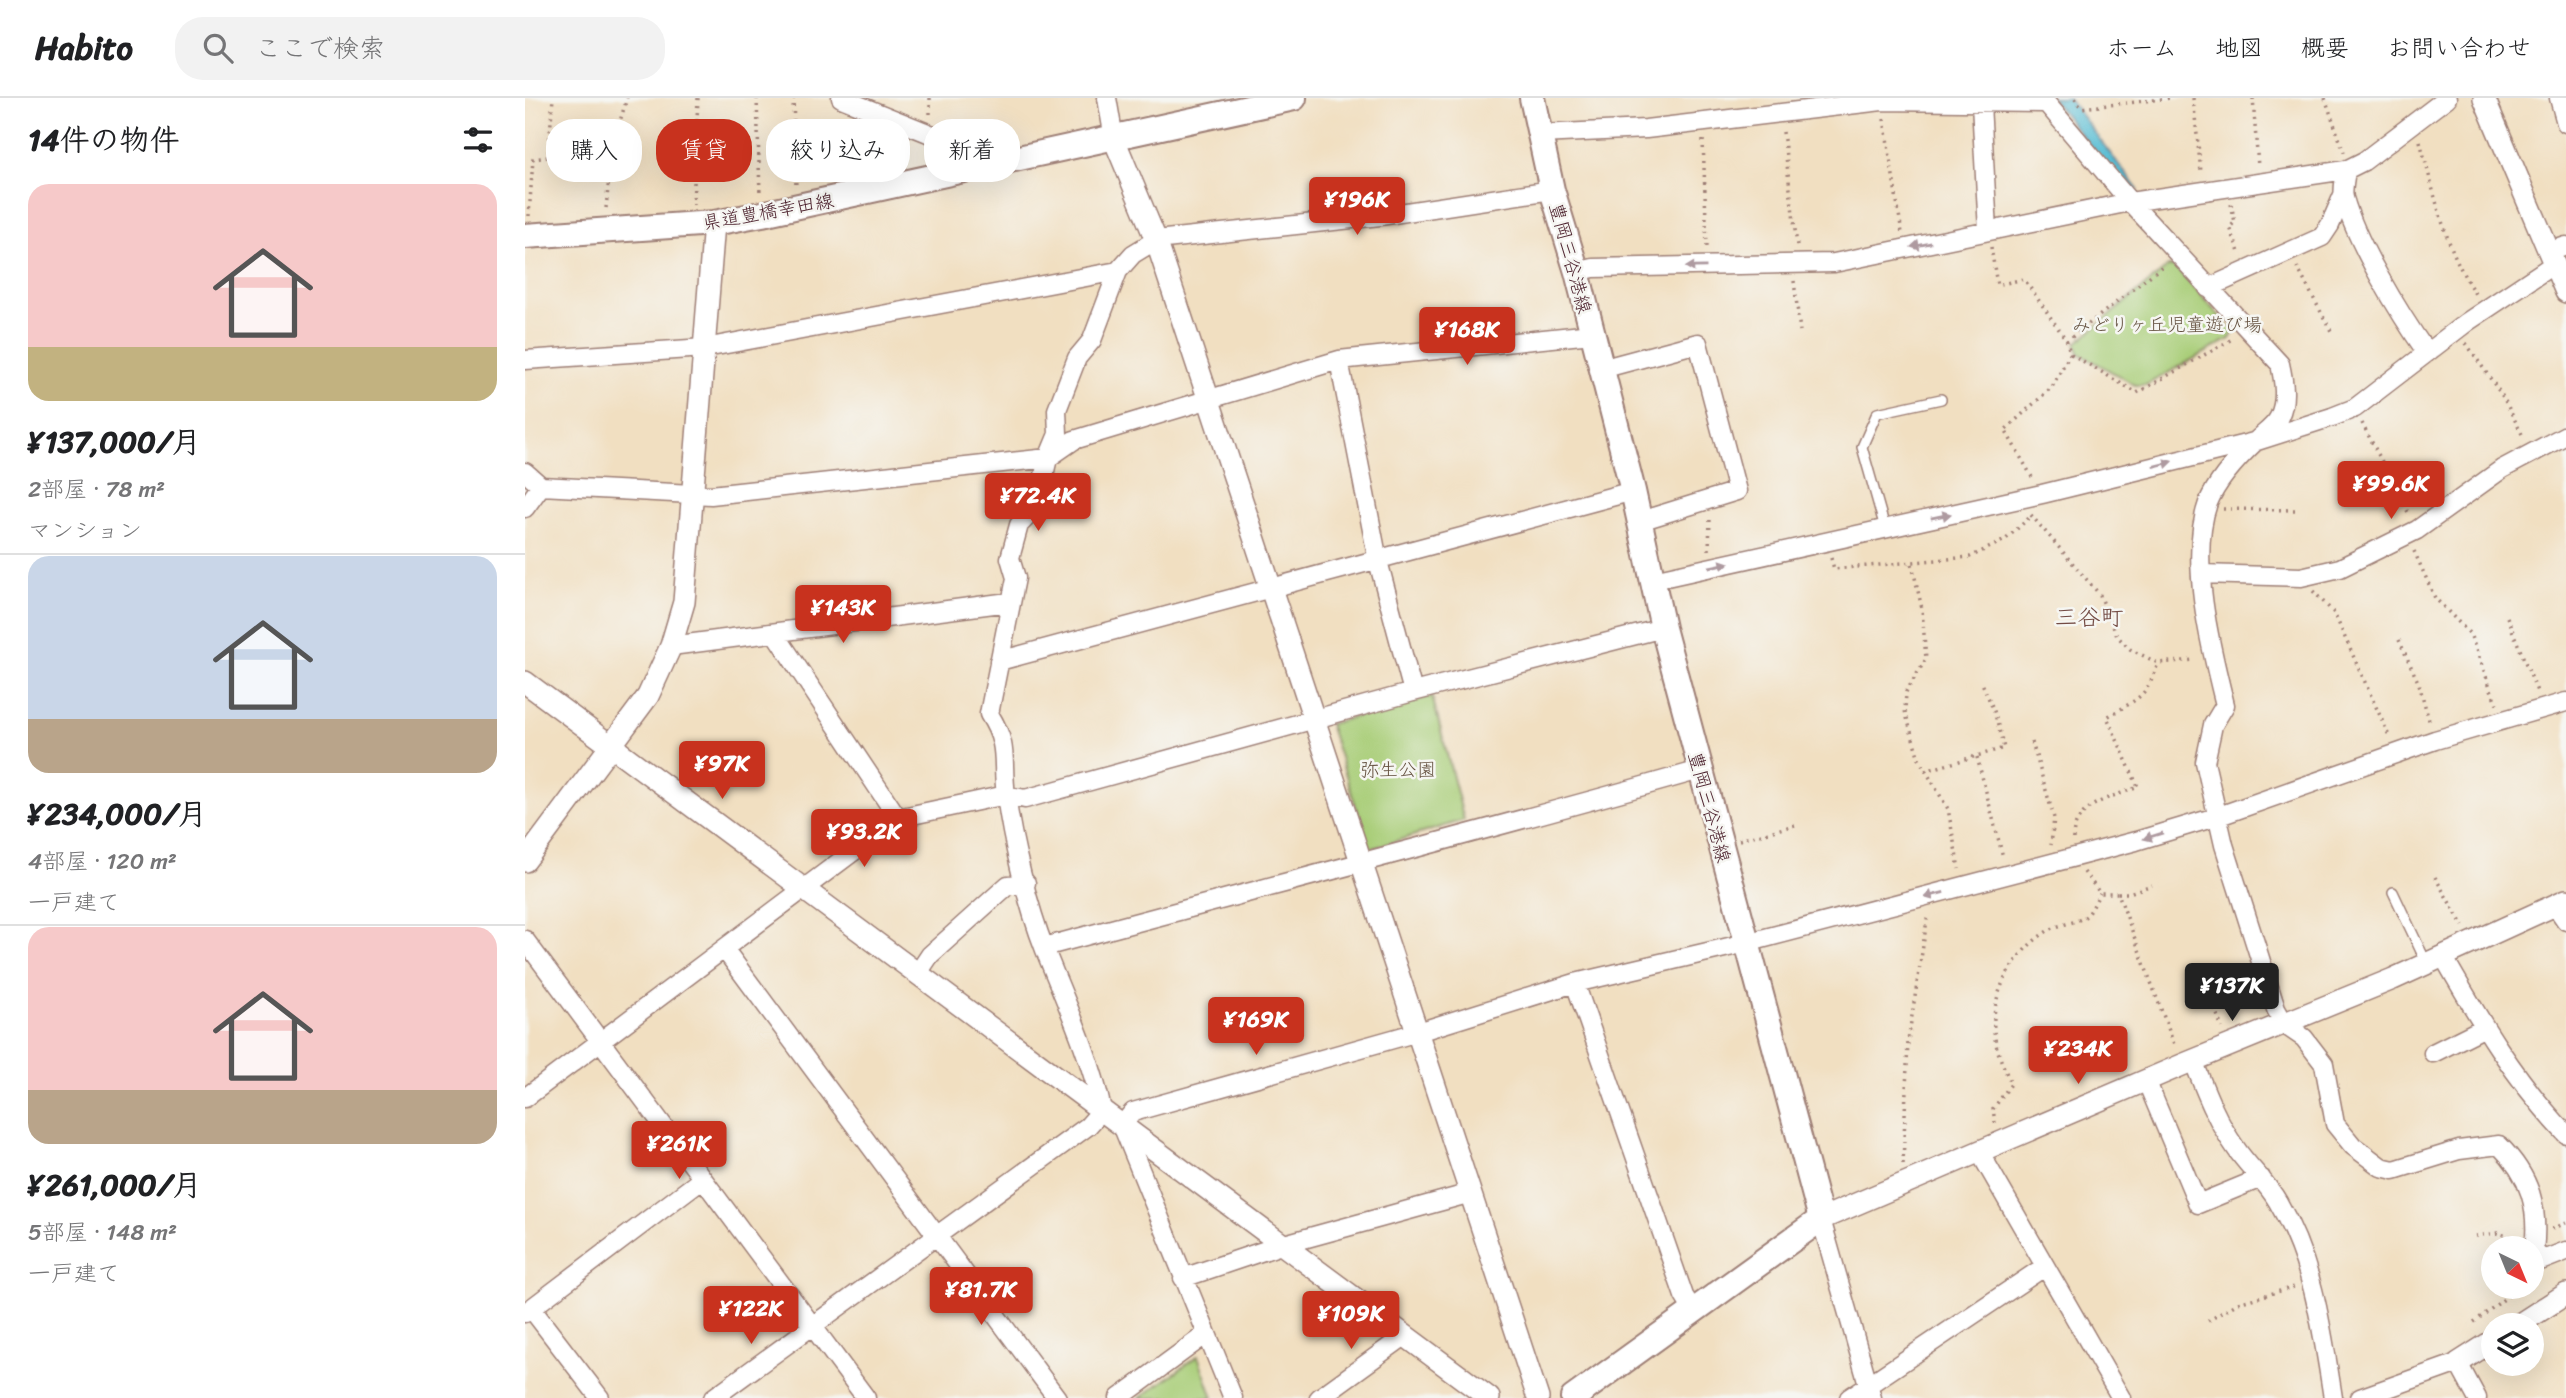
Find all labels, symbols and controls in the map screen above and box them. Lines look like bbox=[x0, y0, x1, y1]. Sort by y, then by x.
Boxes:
search box bbox=[175, 17, 665, 80]
text: Habito bbox=[35, 19, 133, 77]
text: ここで検索 bbox=[255, 25, 385, 71]
text: ホーム bbox=[2106, 27, 2177, 69]
text: 地図 bbox=[2215, 27, 2263, 69]
text: 概要 bbox=[2301, 27, 2349, 69]
text: お問い合わせ bbox=[2387, 27, 2531, 69]
icon: search bbox=[199, 29, 237, 67]
text: 14件の物件 bbox=[28, 113, 180, 167]
chip: 購入 bbox=[546, 119, 642, 182]
chip: 賃貸 bbox=[656, 119, 752, 182]
chip: 絞り込み bbox=[766, 119, 910, 182]
chip: 新着 bbox=[924, 119, 1020, 182]
icon: filters bbox=[459, 121, 497, 159]
pin: ¥196K bbox=[1308, 178, 1406, 237]
text: ¥196K bbox=[1325, 179, 1389, 220]
street label: 県道豊橋幸田線 bbox=[700, 184, 836, 239]
street label: 豊岡三谷港線 bbox=[1540, 199, 1601, 317]
icon: home bbox=[200, 230, 326, 356]
one-way arrow bbox=[1910, 240, 1932, 251]
one-way arrow bbox=[1684, 261, 1706, 273]
pin: ¥168K bbox=[1418, 308, 1516, 367]
park label: みどりヶ丘児童遊び場 bbox=[2072, 308, 2262, 341]
text: ¥168K bbox=[1435, 309, 1499, 350]
text: ¥137,000/月 bbox=[28, 415, 201, 469]
one-way arrow bbox=[2152, 458, 2174, 469]
pin: ¥99.6K bbox=[2334, 462, 2448, 521]
text: ¥99.6K bbox=[2353, 463, 2429, 504]
text: 2部屋 · 78 m² bbox=[28, 469, 165, 510]
pin: ¥72.4K bbox=[981, 474, 1095, 533]
text: ¥72.4K bbox=[1001, 475, 1075, 516]
text: マンション bbox=[28, 510, 142, 551]
one-way arrow bbox=[1930, 510, 1952, 521]
one-way arrow bbox=[1708, 559, 1730, 570]
pin: ¥143K bbox=[794, 586, 892, 645]
text: ¥143K bbox=[811, 587, 875, 628]
district label: 三谷町 bbox=[2055, 597, 2124, 638]
icon: home bbox=[200, 602, 326, 728]
pin: ¥97K bbox=[681, 742, 763, 801]
text: ¥97K bbox=[695, 743, 749, 784]
street label: 豊岡三谷港線 bbox=[1679, 748, 1740, 866]
park label: 弥生公園 bbox=[1360, 753, 1436, 786]
text: ¥234,000/月 bbox=[28, 787, 207, 841]
pin: ¥93.2K bbox=[807, 810, 921, 869]
text: ¥93.2K bbox=[827, 811, 901, 852]
one-way arrow bbox=[2143, 831, 2164, 841]
text: 4部屋 · 120 m² bbox=[28, 841, 177, 882]
text: 一戸建て bbox=[28, 882, 120, 923]
one-way arrow bbox=[1923, 889, 1945, 900]
pin: ¥137K bbox=[2183, 964, 2281, 1023]
text: ¥137K bbox=[2201, 965, 2263, 1006]
icon: home bbox=[200, 973, 326, 1099]
pin: ¥169K bbox=[1207, 998, 1305, 1057]
text: ¥169K bbox=[1224, 999, 1288, 1040]
pin: ¥234K bbox=[2029, 1026, 2127, 1086]
text: ¥234K bbox=[2044, 1028, 2112, 1069]
pin: ¥261K bbox=[630, 1122, 728, 1181]
text: ¥261K bbox=[648, 1123, 710, 1164]
text: ¥261,000/月 bbox=[28, 1158, 202, 1212]
text: 5部屋 · 148 m² bbox=[28, 1212, 177, 1253]
north arrow bbox=[2481, 1236, 2545, 1298]
map controls bbox=[2481, 1236, 2544, 1376]
text: 一戸建て bbox=[28, 1253, 120, 1294]
pin: ¥81.7K bbox=[924, 1268, 1038, 1327]
text: ¥81.7K bbox=[946, 1269, 1016, 1310]
pin: ¥122K bbox=[702, 1286, 800, 1346]
text: ¥122K bbox=[719, 1288, 783, 1329]
pin: ¥109K bbox=[1302, 1292, 1400, 1351]
text: ¥109K bbox=[1318, 1293, 1384, 1334]
button: layers bbox=[2481, 1313, 2544, 1376]

